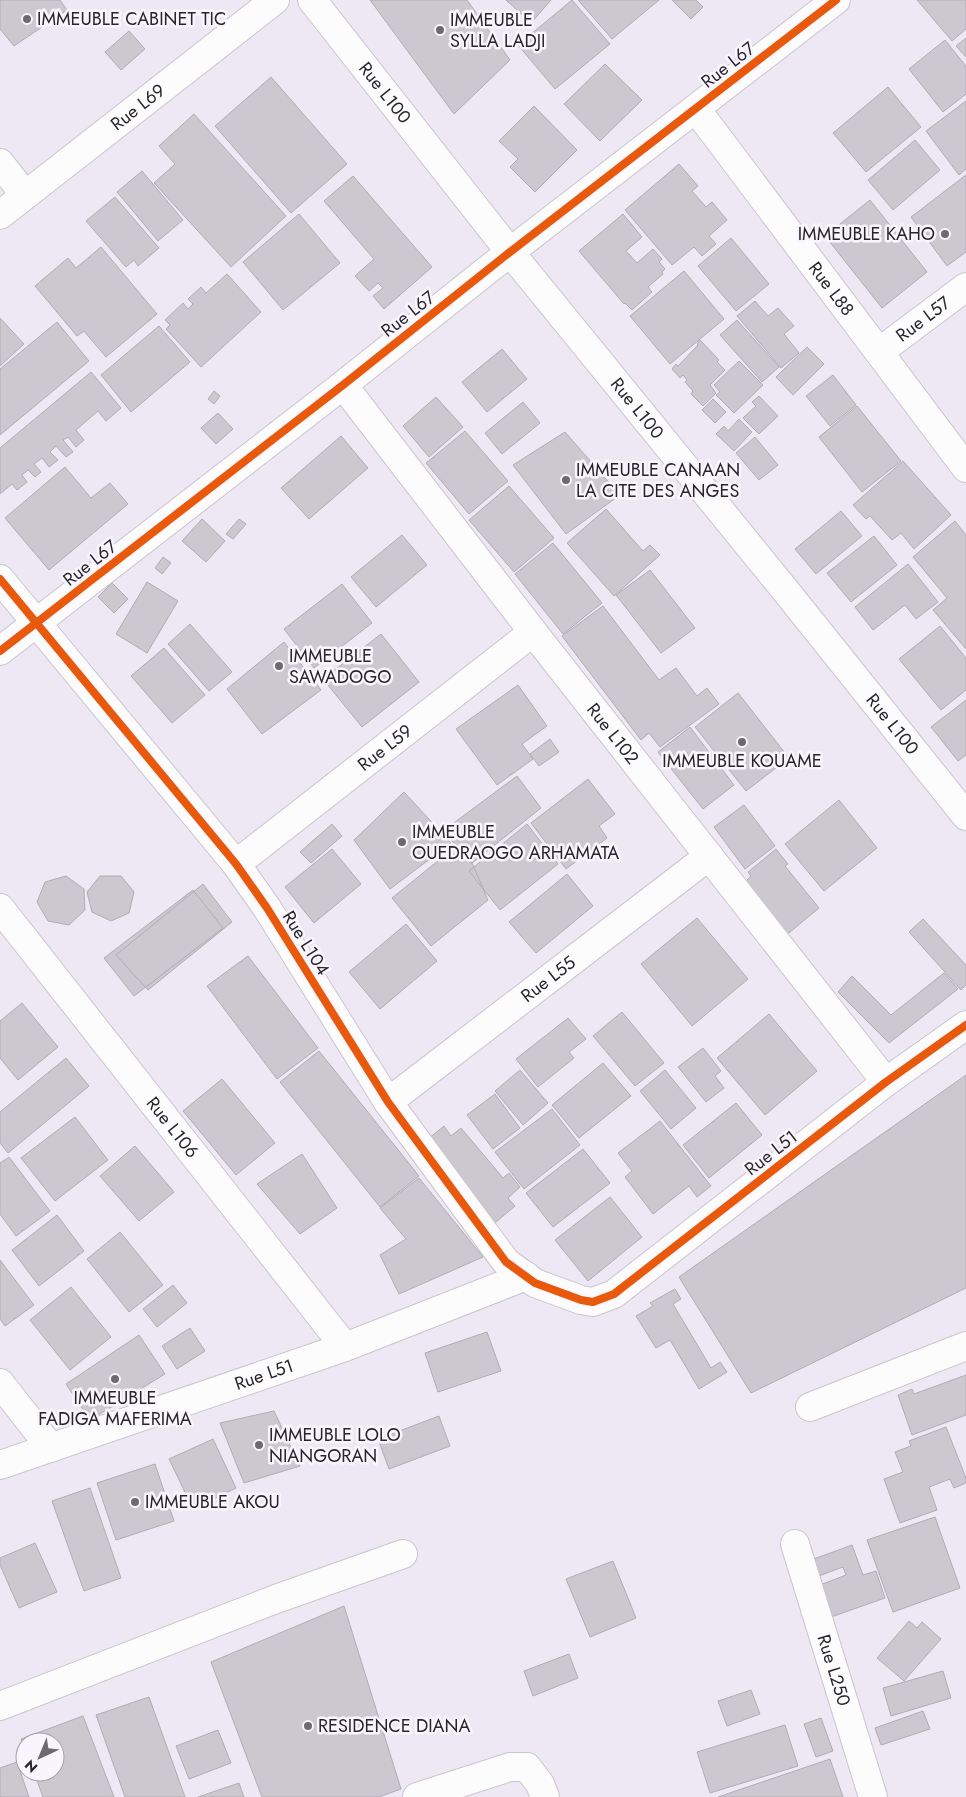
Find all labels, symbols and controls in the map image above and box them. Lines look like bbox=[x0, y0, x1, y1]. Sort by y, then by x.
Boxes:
place label: IMMEUBLE CABINET TIC bbox=[37, 6, 226, 32]
place label: IMMEUBLE SYLLA LADJI bbox=[450, 7, 545, 54]
marker: IMMEUBLE CABINET TIC bbox=[21, 13, 33, 25]
marker: IMMEUBLE SYLLA LADJI bbox=[434, 24, 446, 36]
street label: Rue L67 bbox=[696, 35, 761, 94]
street label: Rue L100 bbox=[352, 56, 418, 129]
street label: Rue L69 bbox=[105, 78, 171, 137]
place label: IMMEUBLE KAHO bbox=[798, 221, 935, 247]
marker: IMMEUBLE KAHO bbox=[939, 228, 951, 240]
street label: Rue L88 bbox=[802, 256, 860, 321]
street label: Rue L67 bbox=[376, 284, 441, 343]
street label: Rue L57 bbox=[890, 290, 956, 348]
street label: Rue L100 bbox=[604, 372, 670, 445]
place label: IMMEUBLE CANAAN LA CITE DES ANGES bbox=[576, 457, 740, 504]
marker: IMMEUBLE CANAAN LA CITE DES ANGES bbox=[560, 474, 572, 486]
street label: Rue L67 bbox=[58, 533, 123, 592]
place label: IMMEUBLE SAWADOGO bbox=[289, 643, 391, 690]
marker: IMMEUBLE SAWADOGO bbox=[273, 660, 285, 672]
street label: Rue L100 bbox=[860, 688, 925, 760]
street label: Rue L102 bbox=[581, 698, 645, 770]
street label: Rue L59 bbox=[352, 718, 418, 777]
marker: IMMEUBLE KOUAME bbox=[736, 736, 748, 748]
place label: IMMEUBLE KOUAME bbox=[662, 748, 822, 774]
place label: IMMEUBLE OUEDRAOGO ARHAMATA bbox=[412, 819, 619, 866]
marker: IMMEUBLE OUEDRAOGO ARHAMATA bbox=[396, 836, 408, 848]
street label: Rue L104 bbox=[276, 906, 336, 980]
street label: Rue L55 bbox=[516, 950, 581, 1009]
street label: Rue L106 bbox=[140, 1091, 205, 1164]
street label: Rue L51 bbox=[739, 1124, 803, 1182]
street label: Rue L51 bbox=[231, 1353, 297, 1397]
marker: IMMEUBLE FADIGA MAFERIMA bbox=[109, 1373, 121, 1385]
place label: IMMEUBLE FADIGA MAFERIMA bbox=[38, 1385, 192, 1432]
place label: IMMEUBLE LOLO NIANGORAN bbox=[269, 1422, 401, 1469]
marker: IMMEUBLE LOLO NIANGORAN bbox=[253, 1439, 265, 1451]
place label: IMMEUBLE AKOU bbox=[145, 1489, 280, 1515]
marker: IMMEUBLE AKOU bbox=[129, 1496, 141, 1508]
street label: Rue L250 bbox=[811, 1631, 857, 1709]
place label: RESIDENCE DIANA bbox=[318, 1713, 470, 1739]
marker: RESIDENCE DIANA bbox=[302, 1720, 314, 1732]
north arrow bbox=[15, 1732, 65, 1782]
text: N bbox=[20, 1755, 42, 1777]

